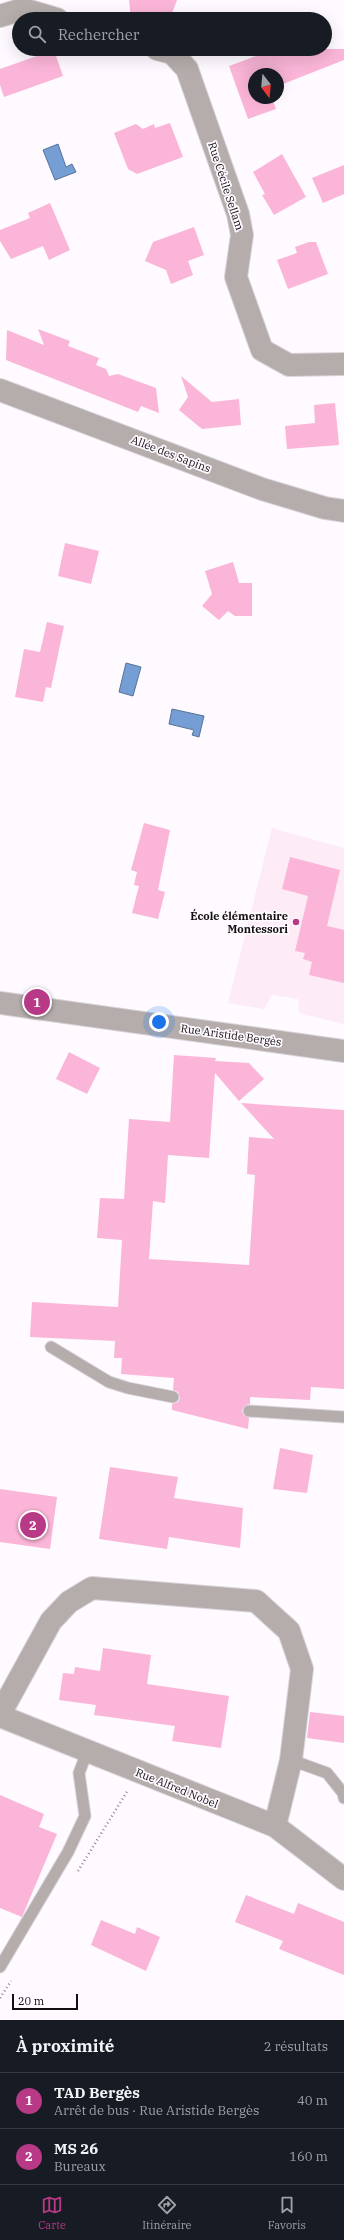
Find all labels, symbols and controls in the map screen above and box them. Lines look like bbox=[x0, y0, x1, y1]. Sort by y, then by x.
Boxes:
search box bbox=[12, 12, 332, 56]
icon: search bbox=[26, 23, 48, 45]
text: Rechercher bbox=[58, 25, 139, 44]
north arrow bbox=[248, 68, 284, 104]
street label: Rue Cécile Sellam bbox=[205, 140, 247, 232]
street label: Allée des Sapins bbox=[129, 432, 213, 476]
place label: École élémentaire Montessori bbox=[190, 908, 288, 936]
marker: École élémentaire Montessori bbox=[291, 917, 301, 927]
pin: 1 bbox=[24, 987, 50, 1017]
your location bbox=[149, 1012, 169, 1032]
street label: Rue Aristide Bergès bbox=[180, 1021, 282, 1049]
pin: 2 bbox=[20, 1510, 46, 1540]
street label: Rue Alfred Nobel bbox=[134, 1765, 220, 1811]
scale bar bbox=[12, 1992, 78, 2011]
text: 20 m bbox=[18, 1994, 44, 2008]
text: À proximité bbox=[16, 2035, 114, 2057]
text: 2 résultats bbox=[264, 2038, 328, 2055]
text: TAD Bergès bbox=[54, 2083, 140, 2102]
text: 1 bbox=[25, 2092, 33, 2109]
text: 40 m bbox=[297, 2092, 328, 2109]
text: Arrêt de bus · Rue Aristide Bergès bbox=[54, 2102, 259, 2119]
text: MS 26 bbox=[54, 2139, 98, 2158]
text: 2 bbox=[25, 2148, 33, 2165]
text: 160 m bbox=[289, 2148, 328, 2165]
text: Bureaux bbox=[54, 2158, 106, 2175]
tab: Carte bbox=[38, 2194, 66, 2232]
tab: Itinéraire bbox=[142, 2194, 191, 2232]
tab: Favoris bbox=[268, 2194, 306, 2232]

